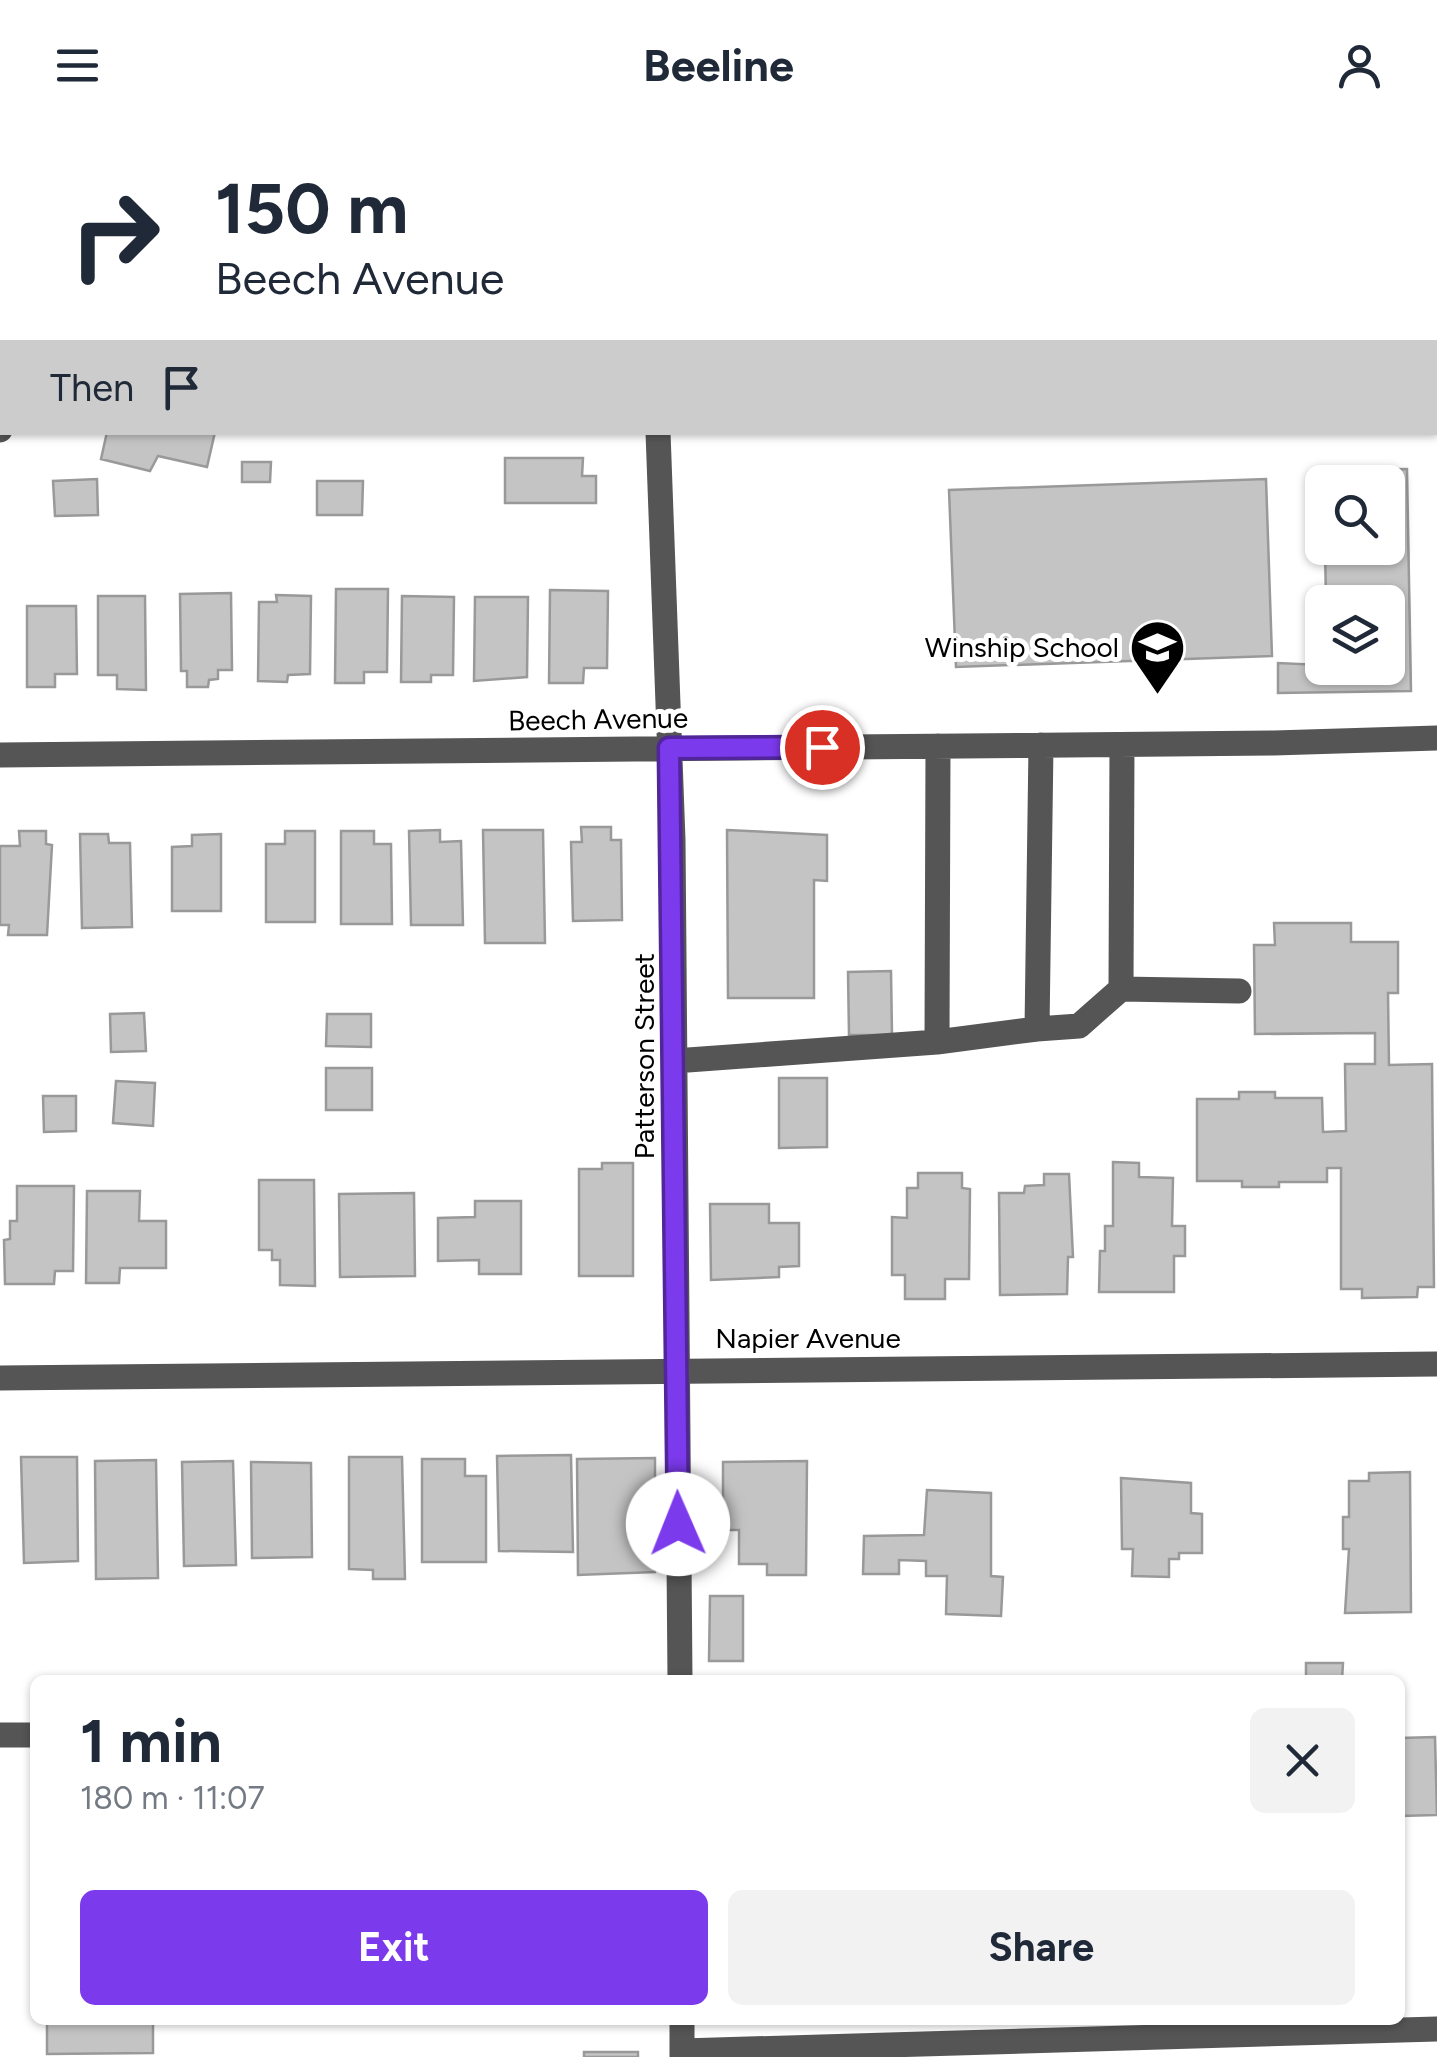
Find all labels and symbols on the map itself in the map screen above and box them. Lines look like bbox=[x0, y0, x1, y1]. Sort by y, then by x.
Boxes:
school or university icon: Winship School bbox=[1128, 617, 1188, 696]
place label: Winship School bbox=[925, 630, 1119, 664]
street label: Beech Avenue bbox=[508, 700, 688, 738]
pin bbox=[780, 705, 865, 790]
street label: Patterson Street bbox=[627, 953, 661, 1159]
street label: Napier Avenue bbox=[715, 1321, 901, 1355]
position arrow bbox=[626, 1472, 730, 1576]

